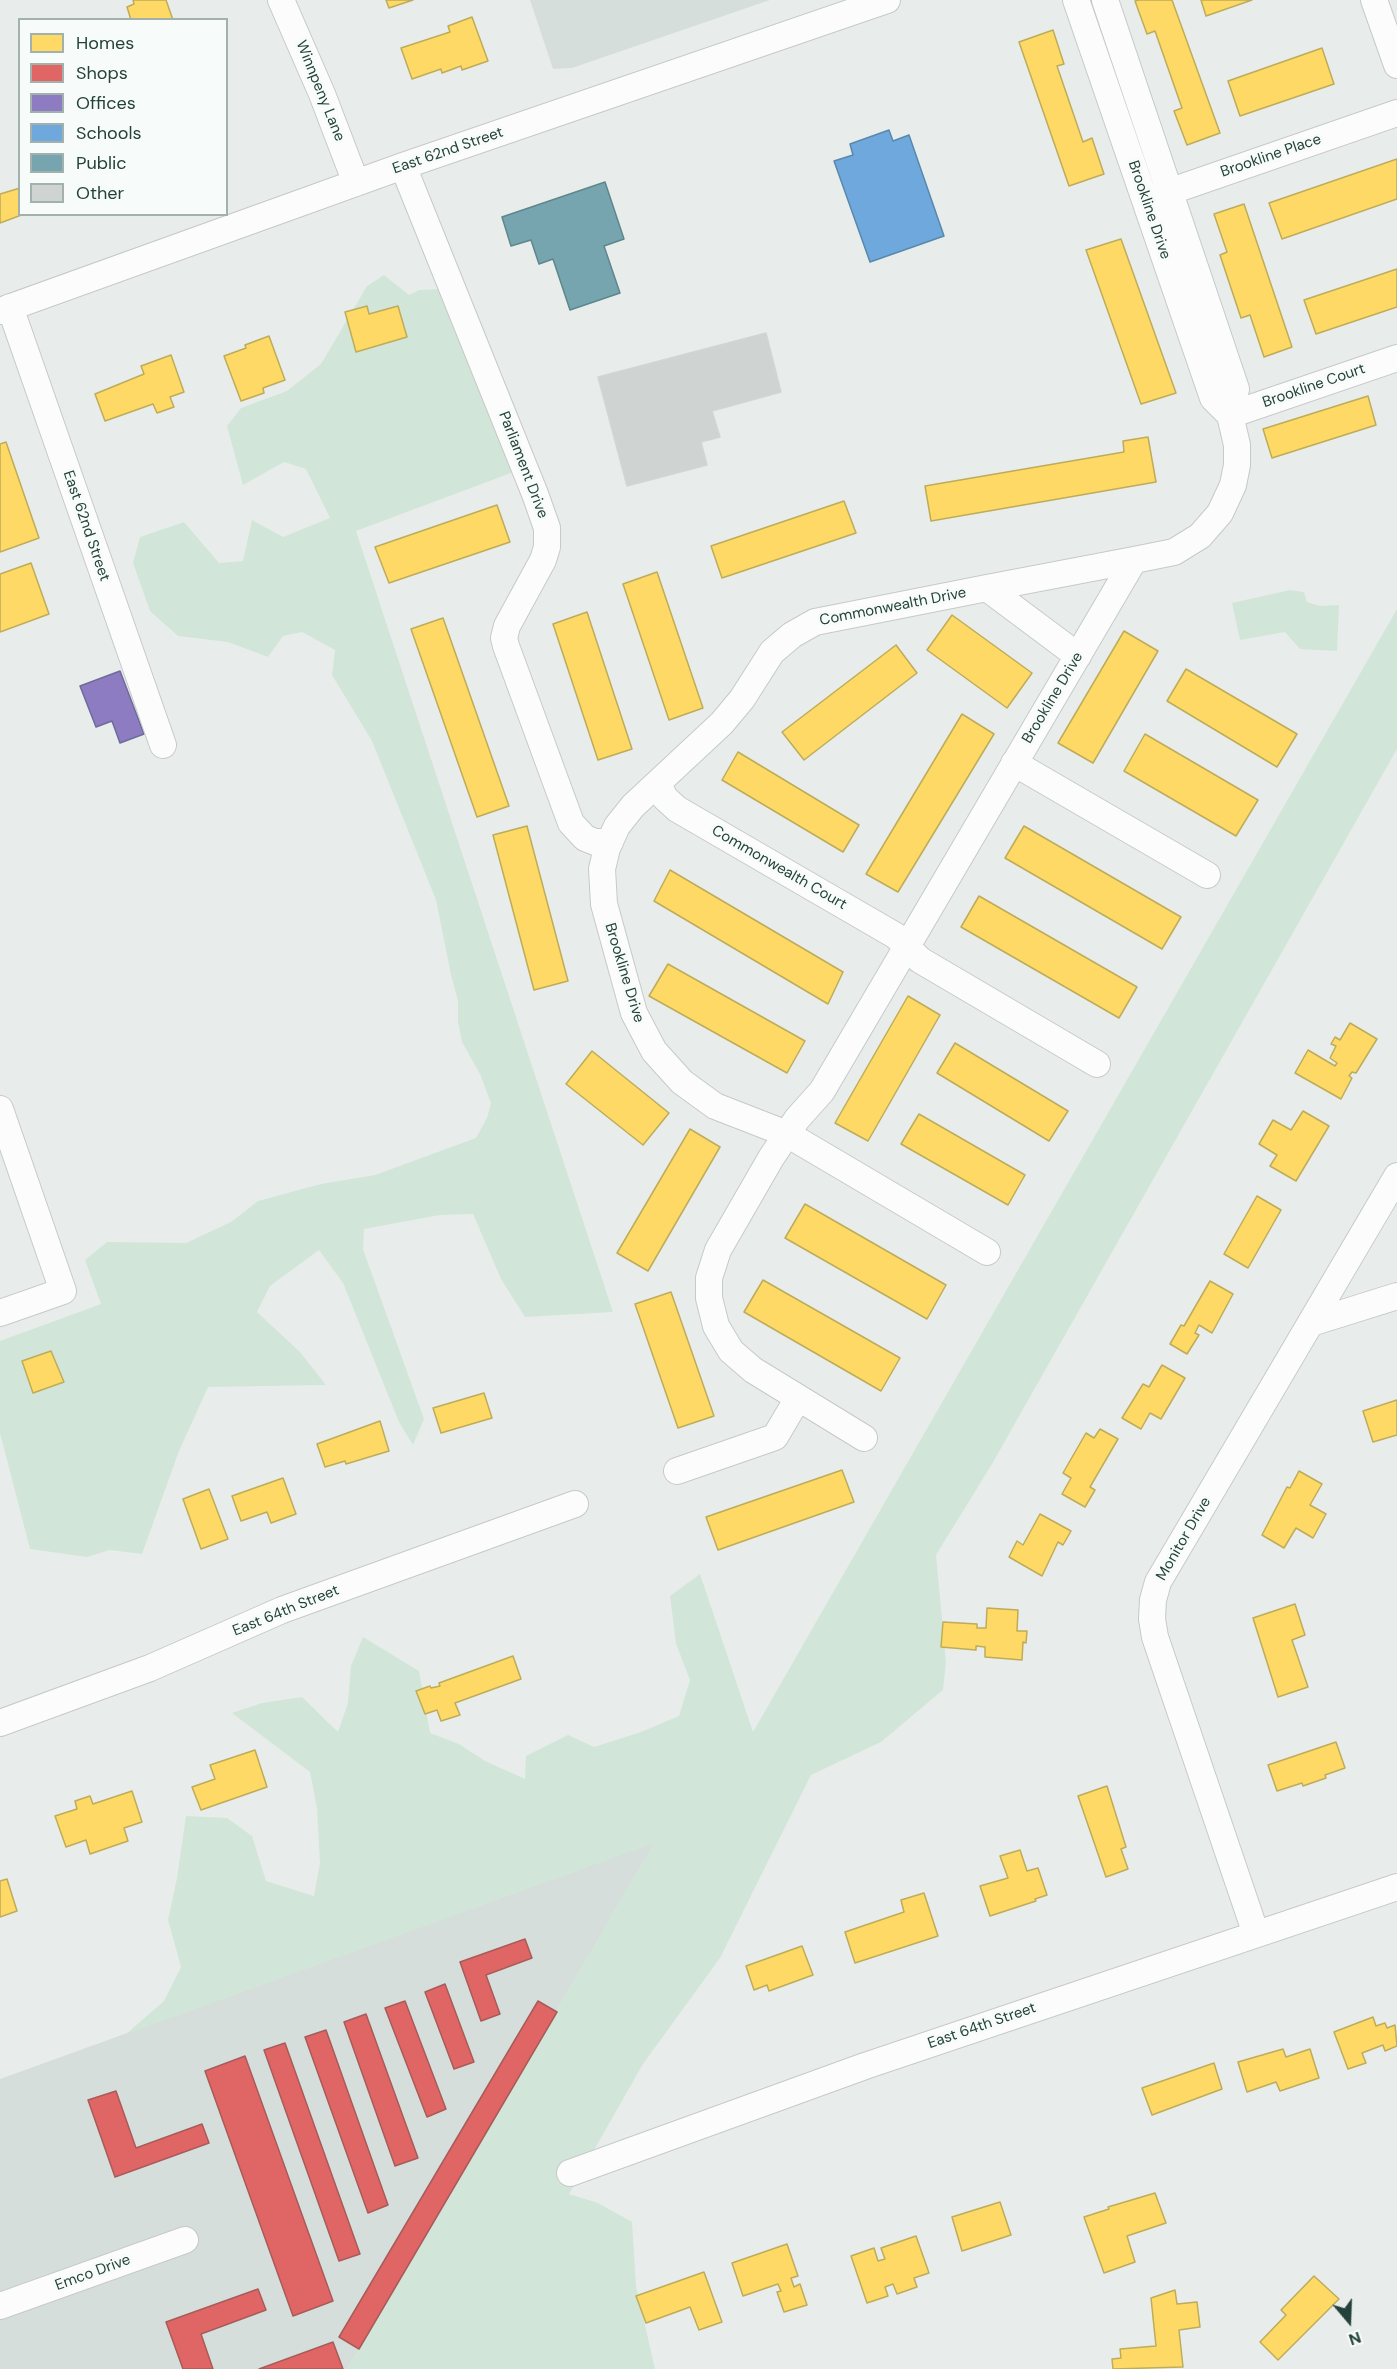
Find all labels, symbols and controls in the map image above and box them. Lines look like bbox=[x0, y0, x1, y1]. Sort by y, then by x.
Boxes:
legend bbox=[18, 18, 228, 216]
text: Homes bbox=[76, 31, 134, 55]
street label: Winnpeny Lane bbox=[292, 38, 348, 144]
text: Shops bbox=[76, 61, 128, 85]
text: Offices bbox=[76, 91, 136, 115]
text: Schools bbox=[76, 121, 141, 145]
street label: East 62nd Street bbox=[390, 124, 506, 178]
street label: Brookline Place bbox=[1218, 130, 1324, 182]
text: Public bbox=[76, 151, 127, 175]
street label: Brookline Drive bbox=[1124, 158, 1174, 262]
text: Other bbox=[76, 181, 124, 205]
street label: Brookline Court bbox=[1260, 360, 1368, 412]
street label: Parliament Drive bbox=[494, 409, 552, 521]
street label: East 62nd Street bbox=[59, 468, 113, 584]
street label: Commonwealth Drive bbox=[818, 584, 968, 630]
street label: Brookline Drive bbox=[1019, 649, 1087, 747]
street label: Commonwealth Court bbox=[708, 822, 850, 914]
street label: Brookline Drive bbox=[600, 921, 648, 1025]
street label: Monitor Drive bbox=[1153, 1494, 1215, 1584]
street label: East 64th Street bbox=[230, 1581, 342, 1641]
street label: East 64th Street bbox=[926, 1999, 1038, 2053]
street label: Emco Drive bbox=[53, 2251, 133, 2295]
north arrow bbox=[1319, 2291, 1379, 2351]
text: N bbox=[1346, 2327, 1364, 2350]

